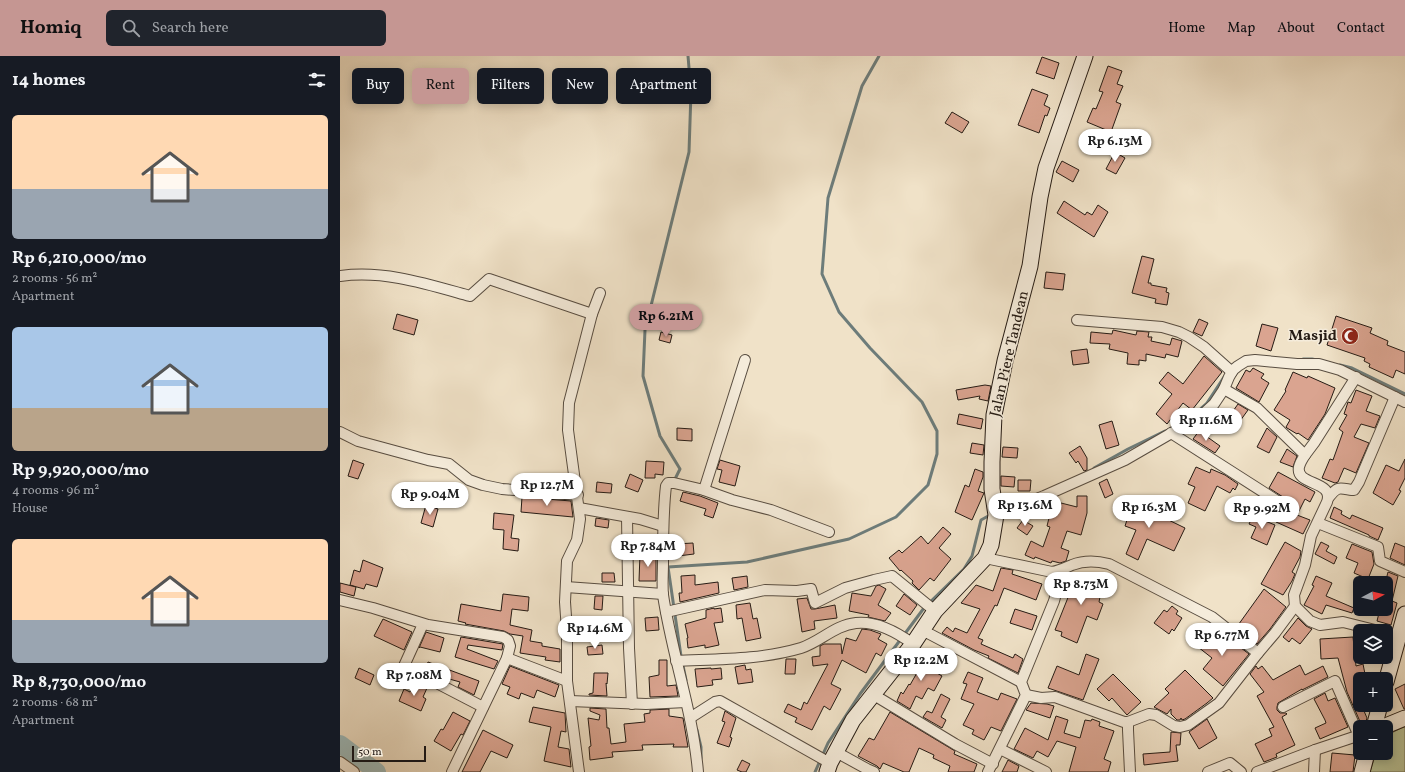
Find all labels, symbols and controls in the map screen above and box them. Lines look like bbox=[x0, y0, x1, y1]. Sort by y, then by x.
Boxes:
search box bbox=[106, 10, 386, 46]
text: Homiq bbox=[20, 15, 82, 41]
icon: search bbox=[120, 17, 142, 39]
text: Search here bbox=[152, 18, 229, 39]
text: Home bbox=[1168, 19, 1205, 38]
text: Map bbox=[1227, 19, 1255, 38]
text: About bbox=[1277, 19, 1315, 38]
text: Contact bbox=[1337, 19, 1385, 38]
chip: Buy bbox=[352, 68, 404, 104]
chip: Rent bbox=[412, 68, 469, 104]
chip: Filters bbox=[477, 68, 544, 104]
chip: New bbox=[552, 68, 608, 104]
chip: Apartment bbox=[616, 68, 711, 104]
text: 14 homes bbox=[12, 69, 86, 92]
icon: filters bbox=[306, 69, 328, 91]
pin: Rp 6.13M bbox=[1074, 129, 1156, 163]
text: Rp 6.13M bbox=[1087, 133, 1143, 151]
icon: home bbox=[134, 141, 206, 213]
text: Rp 6,210,000/mo bbox=[12, 247, 147, 270]
text: 2 rooms · 56 m² bbox=[12, 270, 97, 288]
text: Apartment bbox=[12, 288, 75, 306]
street label: Jalan Piere Tandean bbox=[985, 289, 1035, 419]
pin: Rp 6.21M bbox=[625, 304, 707, 338]
text: Rp 6.21M bbox=[638, 308, 694, 326]
place label: Masjid bbox=[1289, 326, 1337, 347]
mosque icon: Masjid bbox=[1340, 326, 1360, 346]
icon: home bbox=[134, 353, 206, 425]
pin: Rp 11.6M bbox=[1165, 408, 1247, 442]
text: Rp 11.6M bbox=[1179, 412, 1233, 430]
text: Rp 9,920,000/mo bbox=[12, 459, 149, 482]
pin: Rp 12.7M bbox=[506, 473, 588, 507]
text: Rp 12.7M bbox=[520, 477, 574, 495]
text: 4 rooms · 96 m² bbox=[12, 482, 99, 500]
pin: Rp 9.04M bbox=[389, 482, 471, 516]
text: Rp 9.04M bbox=[400, 486, 460, 504]
pin: Rp 13.6M bbox=[984, 493, 1066, 527]
pin: Rp 16.3M bbox=[1108, 495, 1190, 529]
pin: Rp 9.92M bbox=[1221, 496, 1303, 530]
text: Rp 13.6M bbox=[997, 497, 1053, 515]
text: Rp 16.3M bbox=[1122, 499, 1176, 517]
text: House bbox=[12, 500, 48, 518]
text: Rp 9.92M bbox=[1233, 500, 1291, 518]
pin: Rp 7.84M bbox=[607, 534, 689, 568]
text: Rp 7.84M bbox=[620, 538, 676, 556]
icon: home bbox=[134, 565, 206, 637]
pin: Rp 8.73M bbox=[1040, 572, 1122, 606]
text: Rp 8.73M bbox=[1053, 576, 1109, 594]
north arrow bbox=[1353, 576, 1393, 616]
map controls bbox=[1353, 576, 1393, 760]
pin: Rp 14.6M bbox=[554, 616, 636, 650]
text: Rp 14.6M bbox=[567, 620, 623, 638]
pin: Rp 6.77M bbox=[1181, 623, 1263, 657]
button: layers bbox=[1353, 624, 1393, 664]
text: Rp 6.77M bbox=[1194, 627, 1250, 645]
pin: Rp 12.2M bbox=[880, 648, 962, 682]
text: Rp 12.2M bbox=[894, 652, 948, 670]
pin: Rp 7.08M bbox=[373, 663, 455, 697]
text: Rp 7.08M bbox=[386, 667, 442, 685]
text: Rp 8,730,000/mo bbox=[12, 671, 146, 694]
button: + bbox=[1353, 672, 1393, 712]
text: 2 rooms · 68 m² bbox=[12, 694, 98, 712]
text: Apartment bbox=[12, 712, 75, 730]
button: − bbox=[1353, 720, 1393, 760]
scale bar bbox=[352, 744, 426, 763]
text: 50 m bbox=[358, 745, 382, 760]

